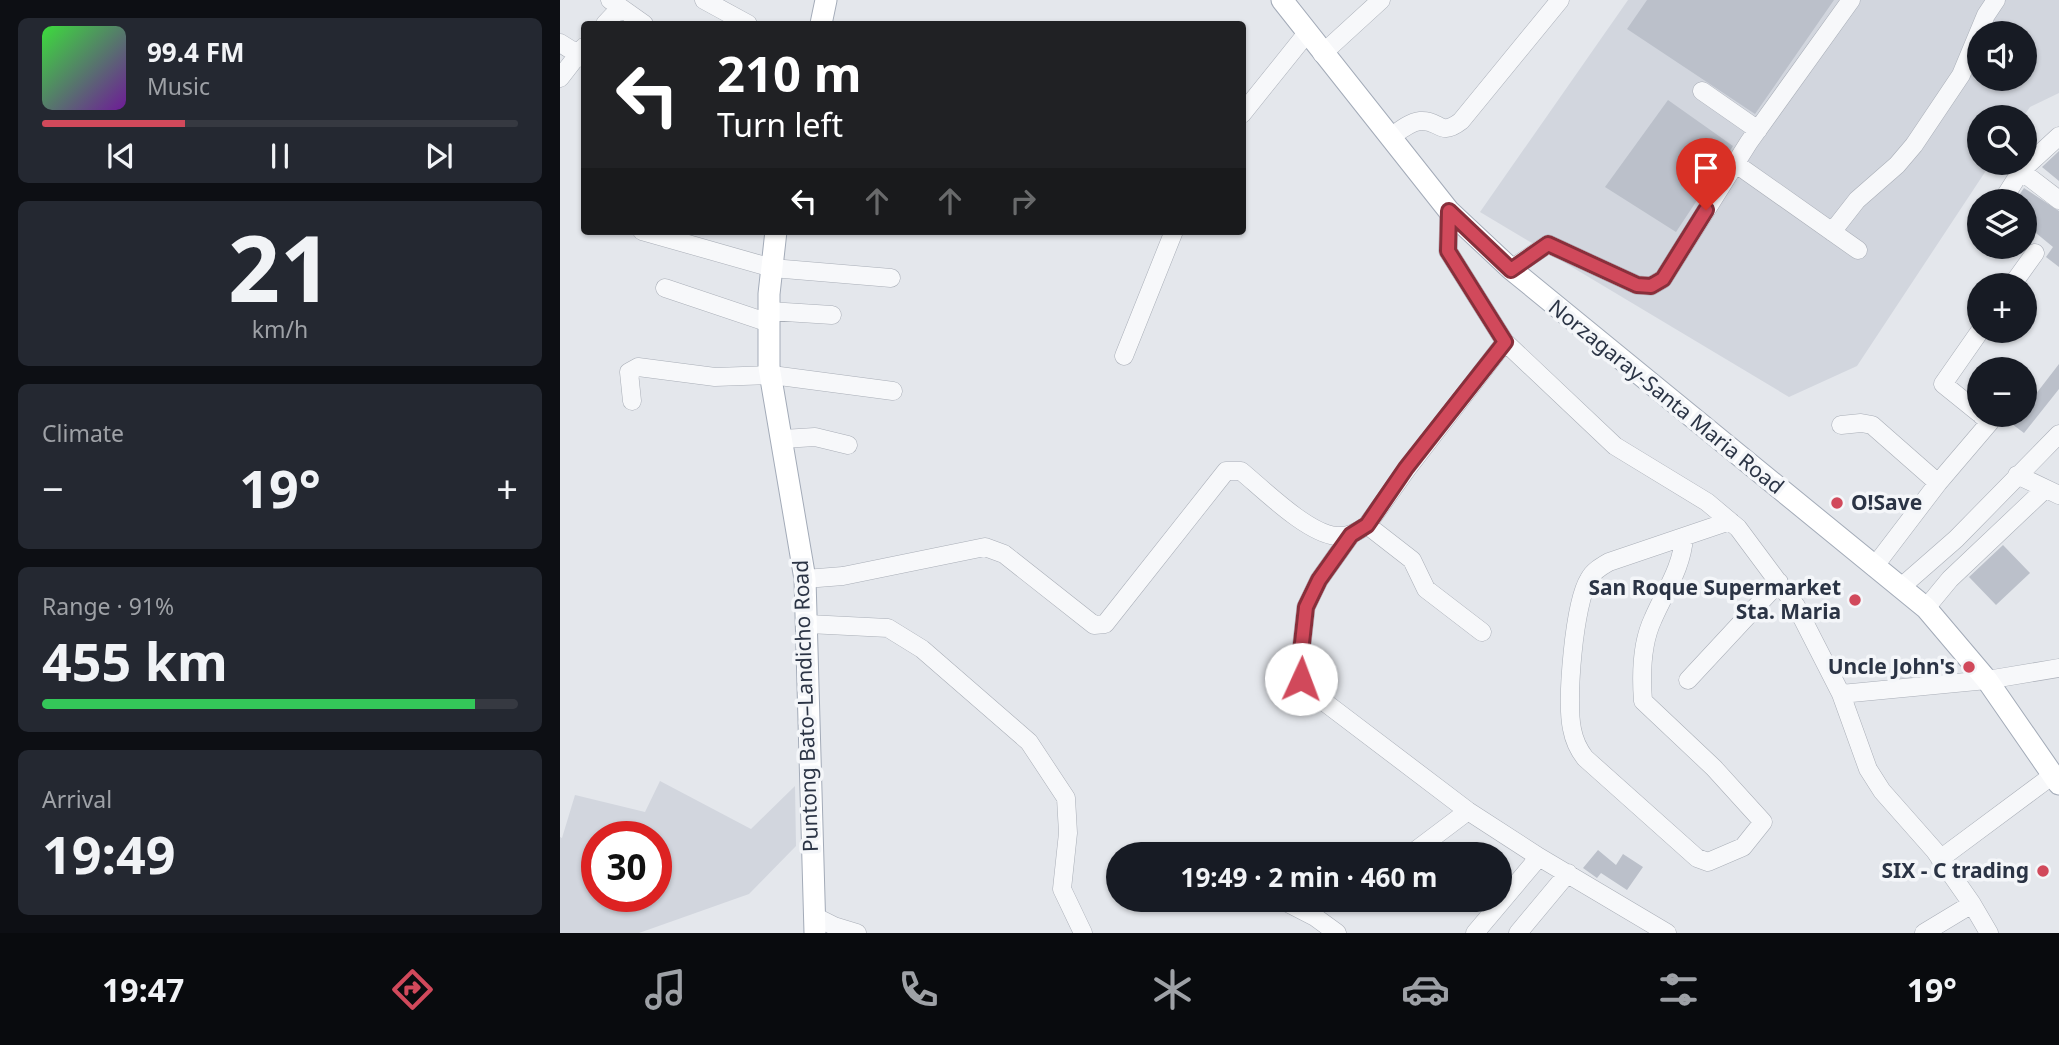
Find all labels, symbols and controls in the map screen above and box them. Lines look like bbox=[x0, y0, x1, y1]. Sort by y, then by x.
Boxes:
map controls bbox=[1967, 21, 2037, 427]
button: sound bbox=[1967, 21, 2037, 91]
text: 99.4 FM bbox=[147, 34, 244, 70]
text: 210 m bbox=[717, 40, 862, 106]
icon: left bbox=[602, 49, 693, 140]
text: Music bbox=[147, 70, 210, 102]
text: Turn left bbox=[717, 103, 843, 146]
button: search bbox=[1967, 105, 2037, 175]
icon: previous bbox=[102, 137, 140, 175]
icon: pause bbox=[261, 137, 299, 175]
icon: next bbox=[420, 137, 458, 175]
pin bbox=[1676, 138, 1736, 210]
icon: arrive bbox=[1687, 149, 1725, 187]
icon: left bbox=[785, 182, 823, 220]
icon: ahead bbox=[858, 182, 896, 220]
icon: ahead bbox=[931, 182, 969, 220]
icon: right bbox=[1004, 182, 1042, 220]
button: layers bbox=[1967, 189, 2037, 259]
text: 21 bbox=[228, 205, 332, 329]
button: + bbox=[1967, 273, 2037, 343]
street label: Norzagaray-Santa Maria Road bbox=[1543, 293, 1790, 500]
text: km/h bbox=[252, 313, 308, 345]
button: − bbox=[1967, 357, 2037, 427]
text: Climate bbox=[42, 417, 124, 449]
text: 19° bbox=[239, 452, 321, 523]
text: − bbox=[42, 462, 64, 514]
text: + bbox=[496, 462, 518, 514]
place label: O!Save bbox=[1851, 488, 1922, 516]
marker: O!Save bbox=[1829, 495, 1845, 511]
street label: Puntong Bato–Landicho Road bbox=[786, 559, 824, 853]
place label: San Roque Supermarket Sta. Maria bbox=[1588, 573, 1841, 625]
text: Range · 91% bbox=[42, 590, 174, 622]
marker: San Roque Supermarket Sta. Maria bbox=[1847, 592, 1863, 608]
text: 455 km bbox=[42, 625, 228, 696]
position arrow bbox=[1264, 642, 1338, 716]
place label: Uncle John's bbox=[1828, 652, 1955, 680]
marker: Uncle John's bbox=[1961, 659, 1977, 675]
text: Arrival bbox=[42, 783, 112, 815]
text: 19:49 bbox=[42, 818, 176, 889]
speed limit sign: 30 bbox=[581, 821, 672, 912]
place label: SIX - C trading bbox=[1881, 856, 2029, 884]
text: 19:49 · 2 min · 460 m bbox=[1181, 859, 1437, 895]
marker: SIX - C trading bbox=[2035, 863, 2051, 879]
icon: directions bbox=[388, 965, 437, 1014]
icon: music bbox=[641, 965, 690, 1014]
icon: phone bbox=[894, 965, 943, 1014]
icon: climate bbox=[1148, 965, 1197, 1014]
icon: car bbox=[1401, 965, 1450, 1014]
icon: filters bbox=[1654, 965, 1703, 1014]
text: 19:47 bbox=[102, 968, 184, 1011]
text: 19° bbox=[1907, 968, 1957, 1011]

